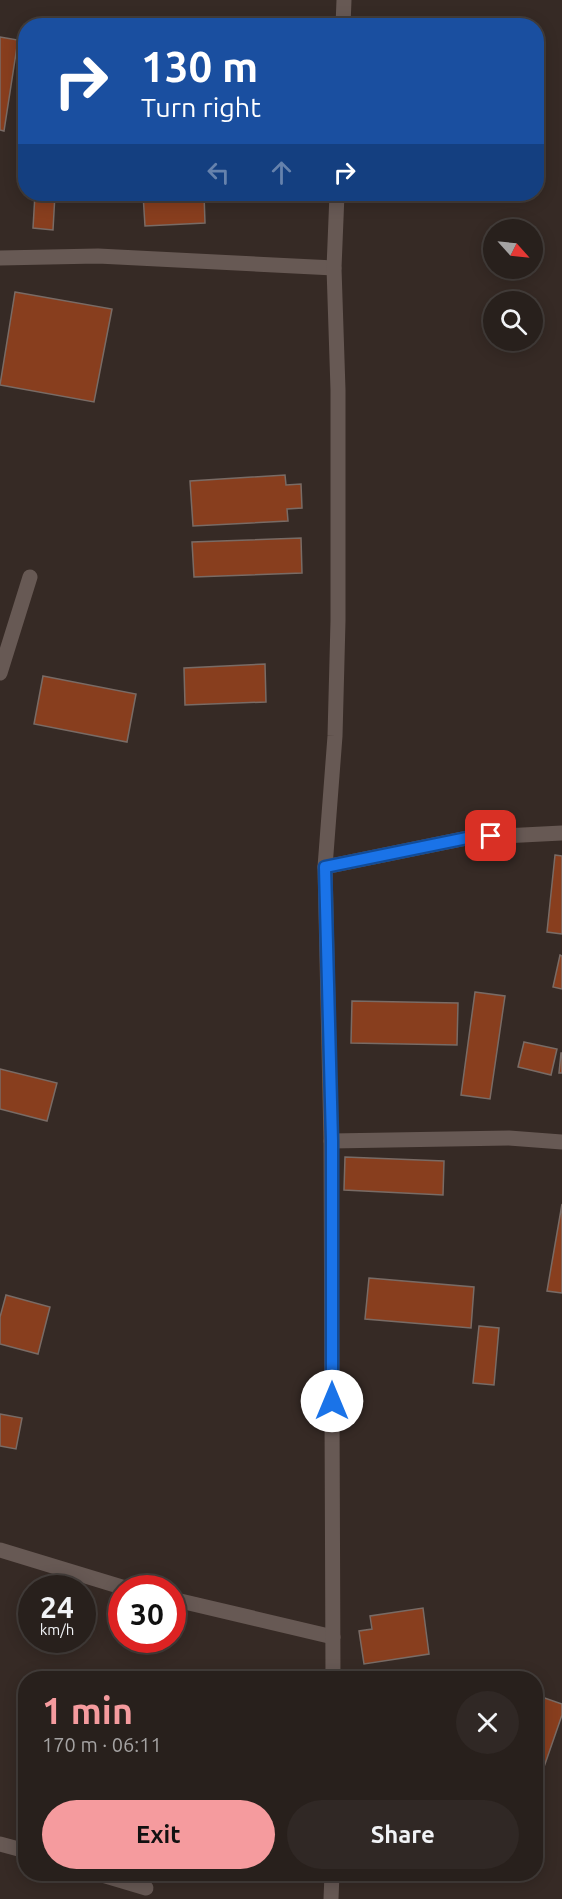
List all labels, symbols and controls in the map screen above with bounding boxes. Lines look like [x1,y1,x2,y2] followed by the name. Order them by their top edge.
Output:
[42,42,120,120] icon: right
[141,43,258,90] text: 130 m
[141,92,261,122] text: Turn right
[202,156,235,189] icon: left
[265,156,298,189] icon: ahead
[328,156,361,189] icon: right
[483,219,543,279] north arrow
[483,219,543,351] map controls
[483,291,543,351] button: search
[465,810,516,861] pin
[474,819,507,852] icon: arrive
[300,1369,364,1433] position arrow
[108,1575,186,1653] speed limit sign: 30
[40,1590,74,1624] text: 24
[40,1621,74,1638] text: km/h
[42,1690,133,1731] text: 1 min
[456,1691,519,1754] button: close
[42,1733,162,1756] text: 170 m · 06:11
[42,1800,275,1869] button: Exit
[287,1800,519,1869] button: Share

